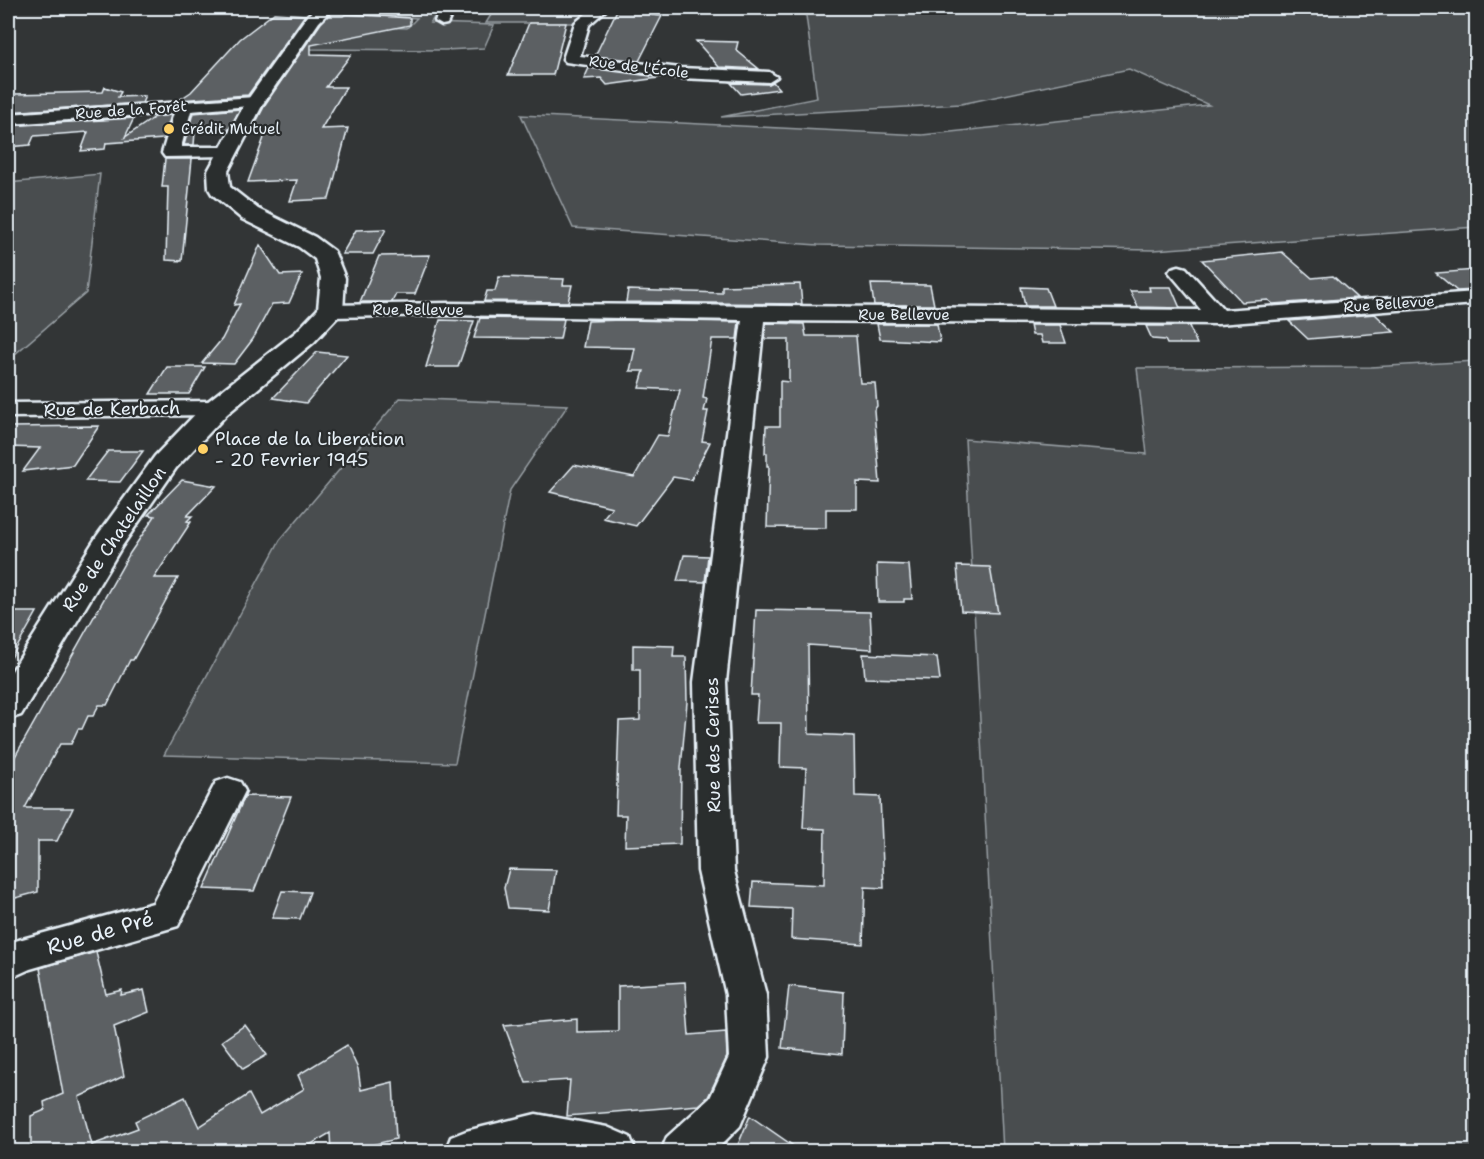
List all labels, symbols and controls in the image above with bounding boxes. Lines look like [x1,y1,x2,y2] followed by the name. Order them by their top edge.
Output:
[588,50,690,83] street label: Rue de l'École
[74,96,188,124] street label: Rue de la Forêt
[181,119,280,139] place label: Crédit Mutuel
[162,122,176,136] marker: Crédit Mutuel
[1343,291,1435,317] street label: Rue Bellevue
[372,300,464,320] street label: Rue Bellevue
[858,305,950,325] street label: Rue Bellevue
[44,396,180,422] street label: Rue de Kerbach
[215,427,404,472] place label: Place de la Liberation - 20 Fevrier 1945
[196,442,210,456] marker: Place de la Liberation - 20 Fevrier 1945
[56,462,172,616] street label: Rue de Chatelaillon
[700,677,726,813] street label: Rue des Cerises
[43,904,157,962] street label: Rue de Pré

